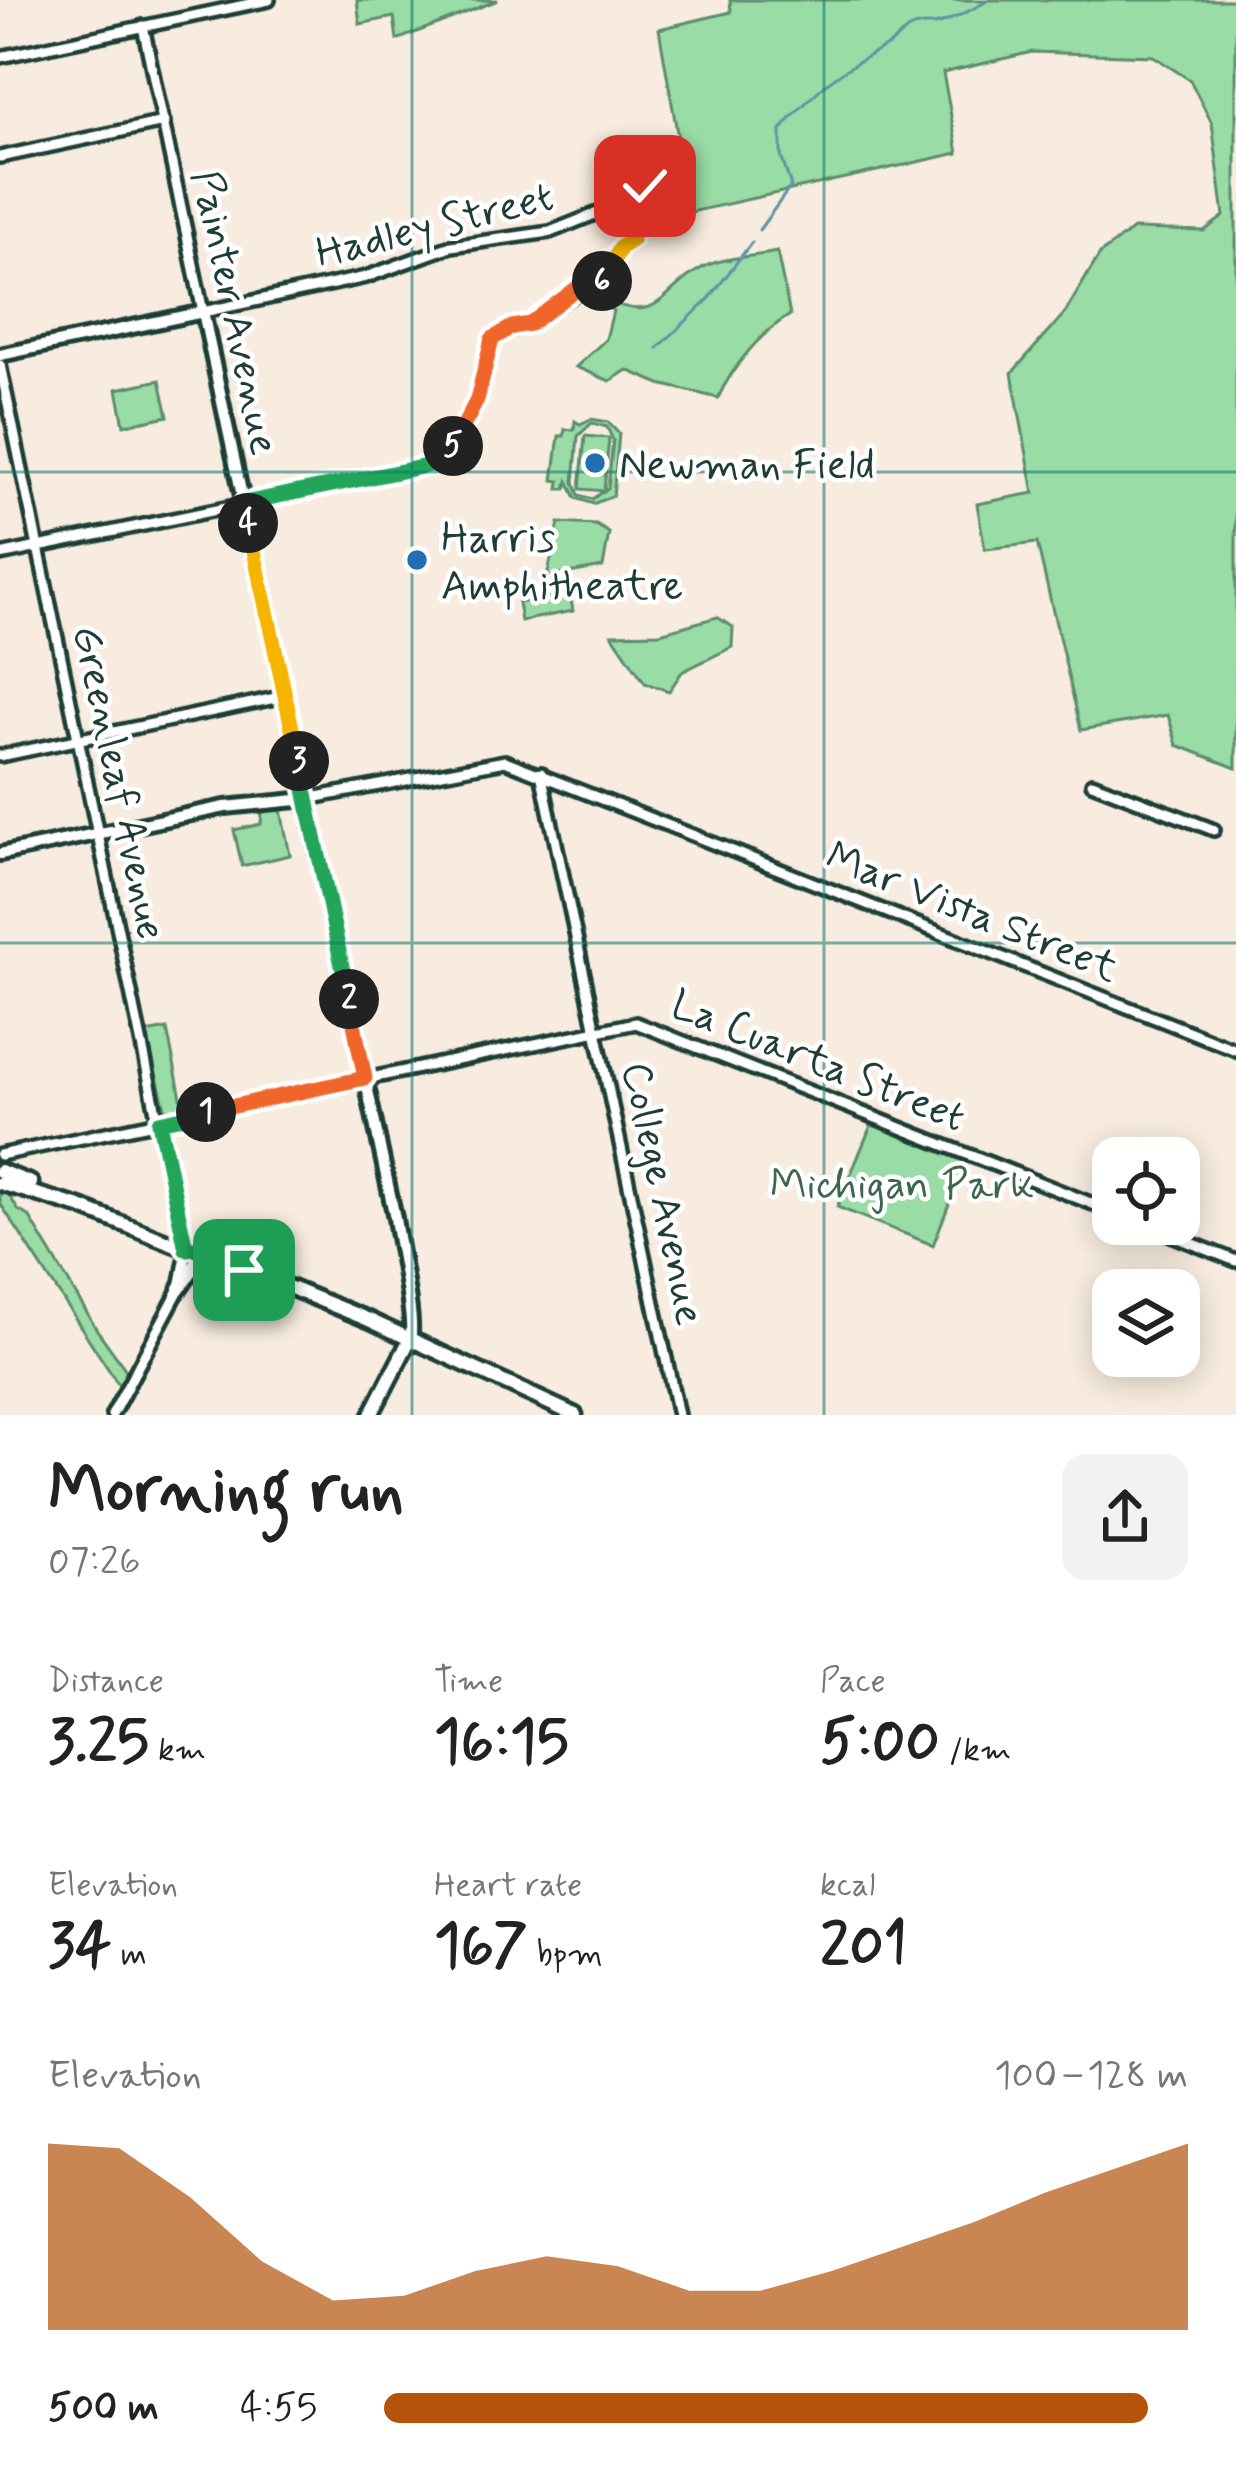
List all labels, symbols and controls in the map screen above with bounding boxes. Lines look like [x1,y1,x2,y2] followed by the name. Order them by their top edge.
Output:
[594,135,696,237] pin
[612,153,678,219] icon: check
[177,165,291,460] street label: Painter Avenue
[310,170,559,282] street label: Hadley Street
[572,251,632,311] pin: 6
[594,259,610,303] text: 6
[423,416,483,476] pin: 5
[443,424,463,468] text: 5
[619,439,875,494] place label: Newman Field
[582,450,608,476] marker: Newman Field
[218,493,278,553] pin: 4
[238,501,258,545] text: 4
[441,512,683,615] place label: Harris Amphitheatre
[404,547,430,573] marker: Harris Amphitheatre
[57,621,178,945] street label: Greenleaf Avenue
[269,731,329,791] pin: 3
[292,739,306,783] text: 3
[818,830,1126,997] street label: Mar Vista Street
[319,969,379,1029] pin: 2
[341,977,357,1021] text: 2
[662,978,973,1146] street label: La Cuarta Street
[607,1057,716,1330] street label: College Avenue
[176,1082,236,1142] pin: 1
[199,1090,213,1134] text: 1
[1092,1137,1200,1377] map controls
[1092,1137,1200,1245] button: locate
[770,1159,1034,1214] park label: Michigan Park
[193,1219,295,1321] pin
[211,1237,277,1303] icon: arrive
[1092,1269,1200,1377] button: layers
[48,1449,404,1535] text: Morning run
[1062,1454,1188,1580] button: share
[48,1537,141,1588] text: 07:26
[48,1660,164,1704] text: Distance
[434,1660,503,1704] text: Time
[820,1660,886,1704] text: Pace
[48,1704,149,1783] text: 3.25
[434,1704,569,1783] text: 16:15
[820,1704,940,1783] text: 5:00
[149,1729,206,1773] text: km
[940,1729,1011,1773] text: /km
[48,1864,178,1908] text: Elevation
[434,1864,582,1908] text: Heart rate
[820,1864,875,1908] text: kcal
[48,1908,112,1987] text: 34
[434,1908,527,1987] text: 167
[820,1908,907,1987] text: 201
[112,1933,147,1977] text: m
[527,1933,603,1977] text: bpm
[48,2051,202,2102] text: Elevation
[994,2051,1188,2102] text: 100–128 m
[48,2383,159,2434] text: 500 m
[240,2383,317,2434] text: 4:55

